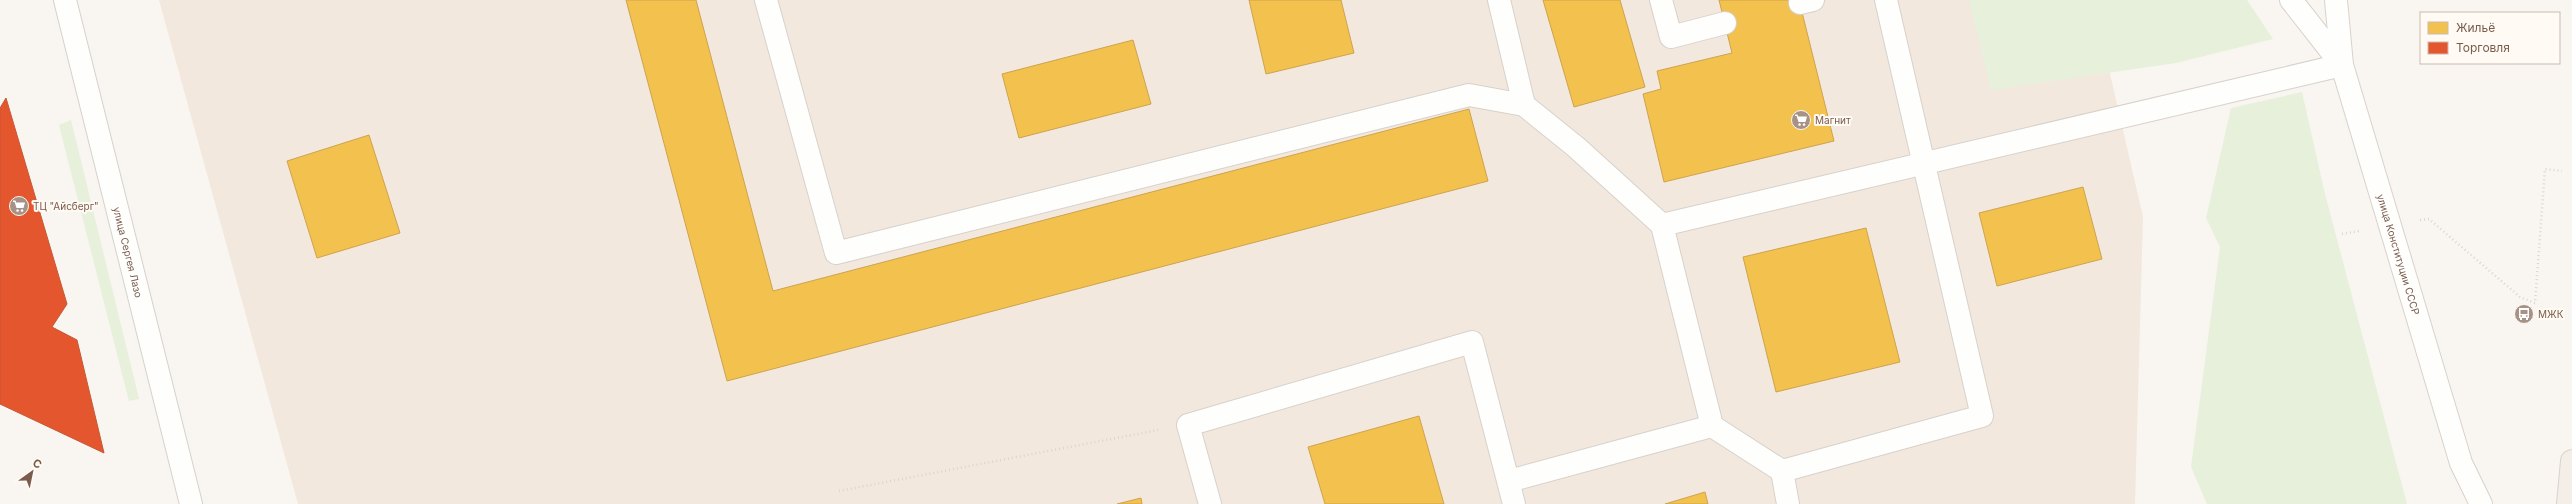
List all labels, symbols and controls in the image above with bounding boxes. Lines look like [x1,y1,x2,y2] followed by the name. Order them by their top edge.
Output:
[2420,12,2560,64] legend
[2456,20,2495,35] text: Жильё
[2456,40,2510,55] text: Торговля
[1790,109,1812,131] supermarket icon: Магнит
[1815,114,1851,126] place label: Магнит
[2375,193,2422,316] street label: улица Конституции СССР
[8,195,30,217] supermarket icon: ТЦ "Айсберг"
[33,200,99,212] place label: ТЦ "Айсберг"
[111,206,145,299] street label: улица Сергея Лазо
[2513,303,2535,325] bus stop icon: МЖК
[2538,308,2564,320] place label: МЖК
[12,452,52,492] north arrow
[30,456,45,472] text: С

